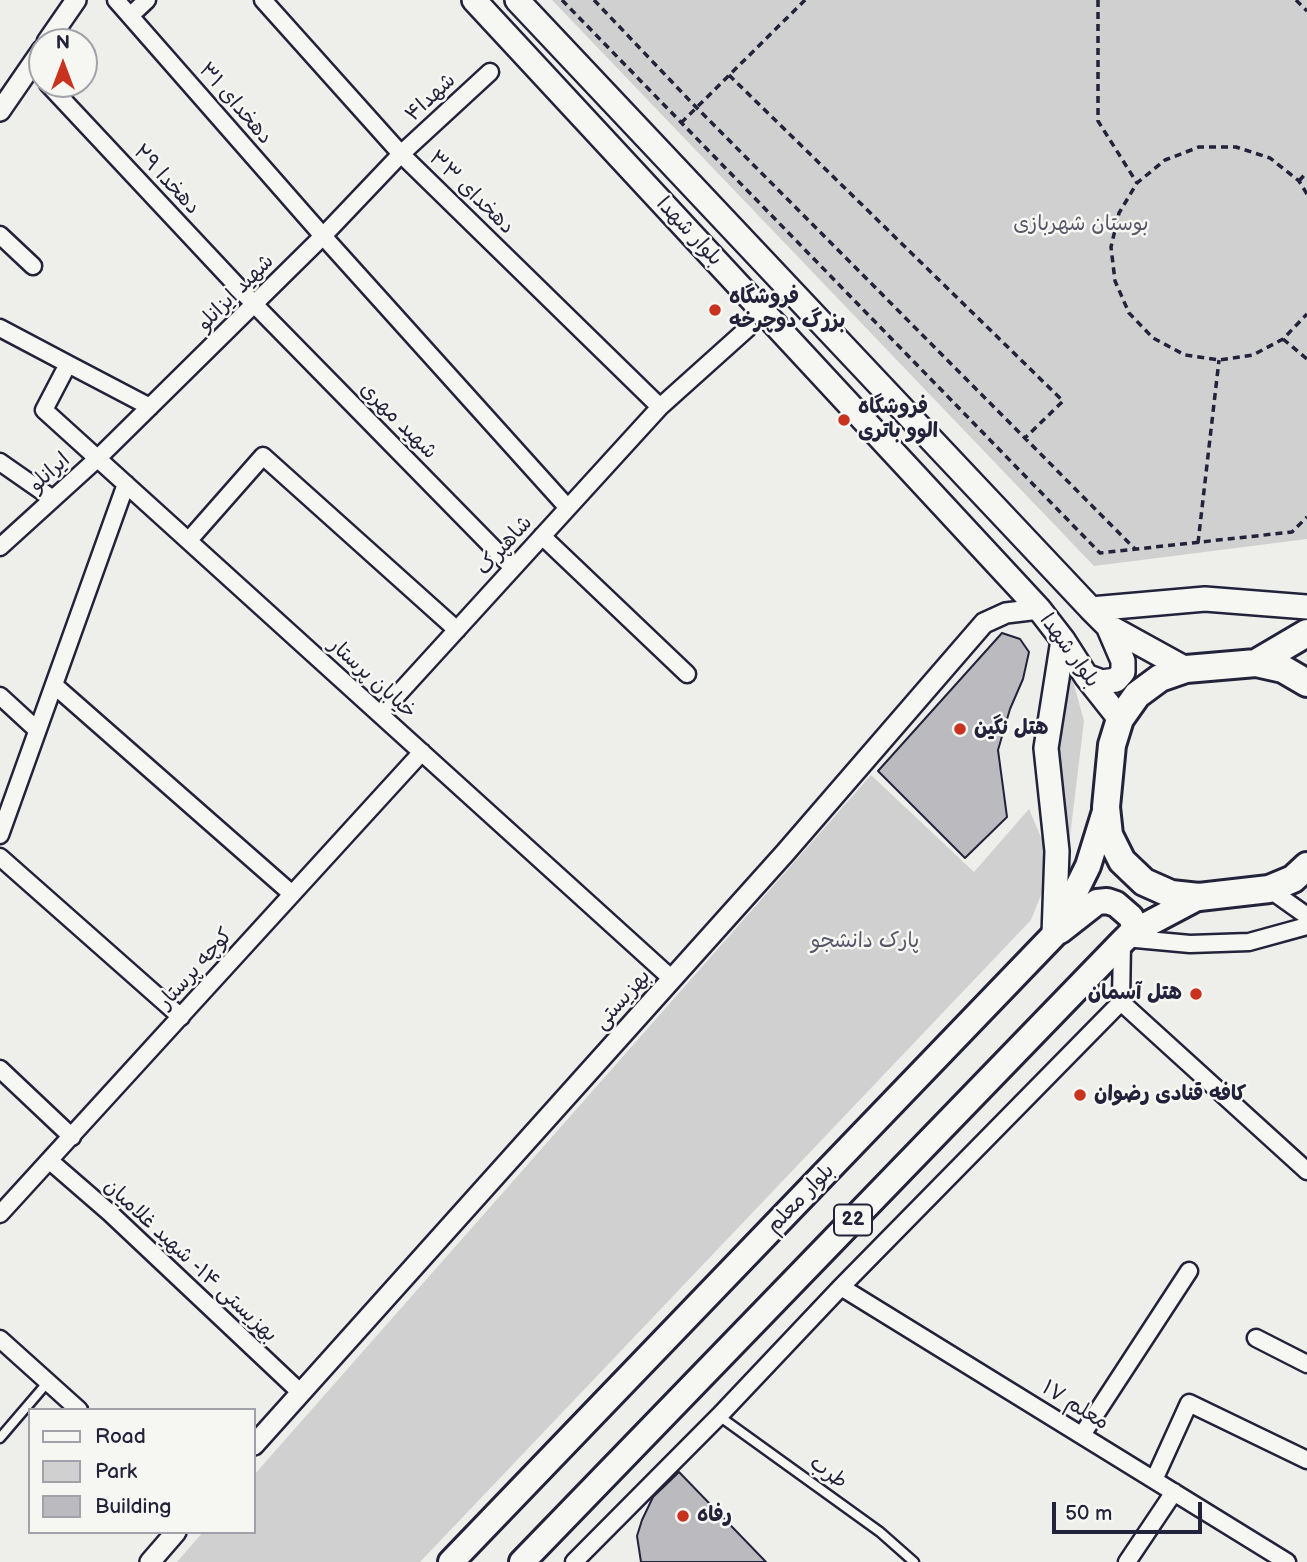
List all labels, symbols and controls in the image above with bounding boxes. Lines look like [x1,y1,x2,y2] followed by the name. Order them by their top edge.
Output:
[28,28,98,98] north arrow
[56,32,70,55] text: N
[193,58,277,150] street label: دهخدای ۳۱
[400,68,462,128] street label: شهدا۴
[127,140,205,220] street label: دهخدا ۲۹
[423,146,519,240] street label: دهخدای ۳۳
[651,192,727,272] street label: بلوار شهدا
[1013,212,1149,238] park label: بوستان شهربازی
[192,249,280,337] street label: شهید ایزانلو
[729,285,845,335] place label: فروشگاه بزرگ دوچرخه
[707,302,723,318] marker: فروشگاه بزرگ دوچرخه
[354,377,442,465] street label: شهید مهری
[858,395,938,445] place label: فروشگاه الوو باتری
[836,412,852,428] marker: فروشگاه الوو باتری
[24,448,76,498] street label: ایرانلو
[472,511,538,581] street label: شاهپرک
[1034,609,1104,693] street label: بلوار شهدا
[323,633,421,725] street label: خیابان پرستار
[974,716,1049,742] place label: هتل نگین
[952,721,968,737] marker: هتل نگین
[153,924,239,1014] street label: کوچه پرستار
[811,929,919,955] park label: پارک دانشجو
[589,965,657,1035] street label: بهزیستی
[1088,981,1182,1007] place label: هتل آسمان
[1188,986,1204,1002] marker: هتل آسمان
[1094,1082,1246,1108] place label: کافه قنادی رضوان
[1072,1087,1088,1103] marker: کافه قنادی رضوان
[762,1159,840,1239] street label: بلوار معلم
[98,1174,282,1348] street label: بهزیستی ۱۴- شهید غلامیان
[834,1204,872,1236] road number: 22
[1037,1376,1113,1436] street label: معلم ۱۷
[28,1408,256,1534] legend
[95,1424,146,1449] text: Road
[804,1451,852,1495] street label: طرب
[95,1459,137,1484] text: Park
[1055,1488,1206,1532] scale bar
[95,1494,171,1519] text: Building
[1065,1501,1112,1526] text: 50 m
[697,1503,732,1529] place label: رفاه
[675,1508,691,1524] marker: رفاه

